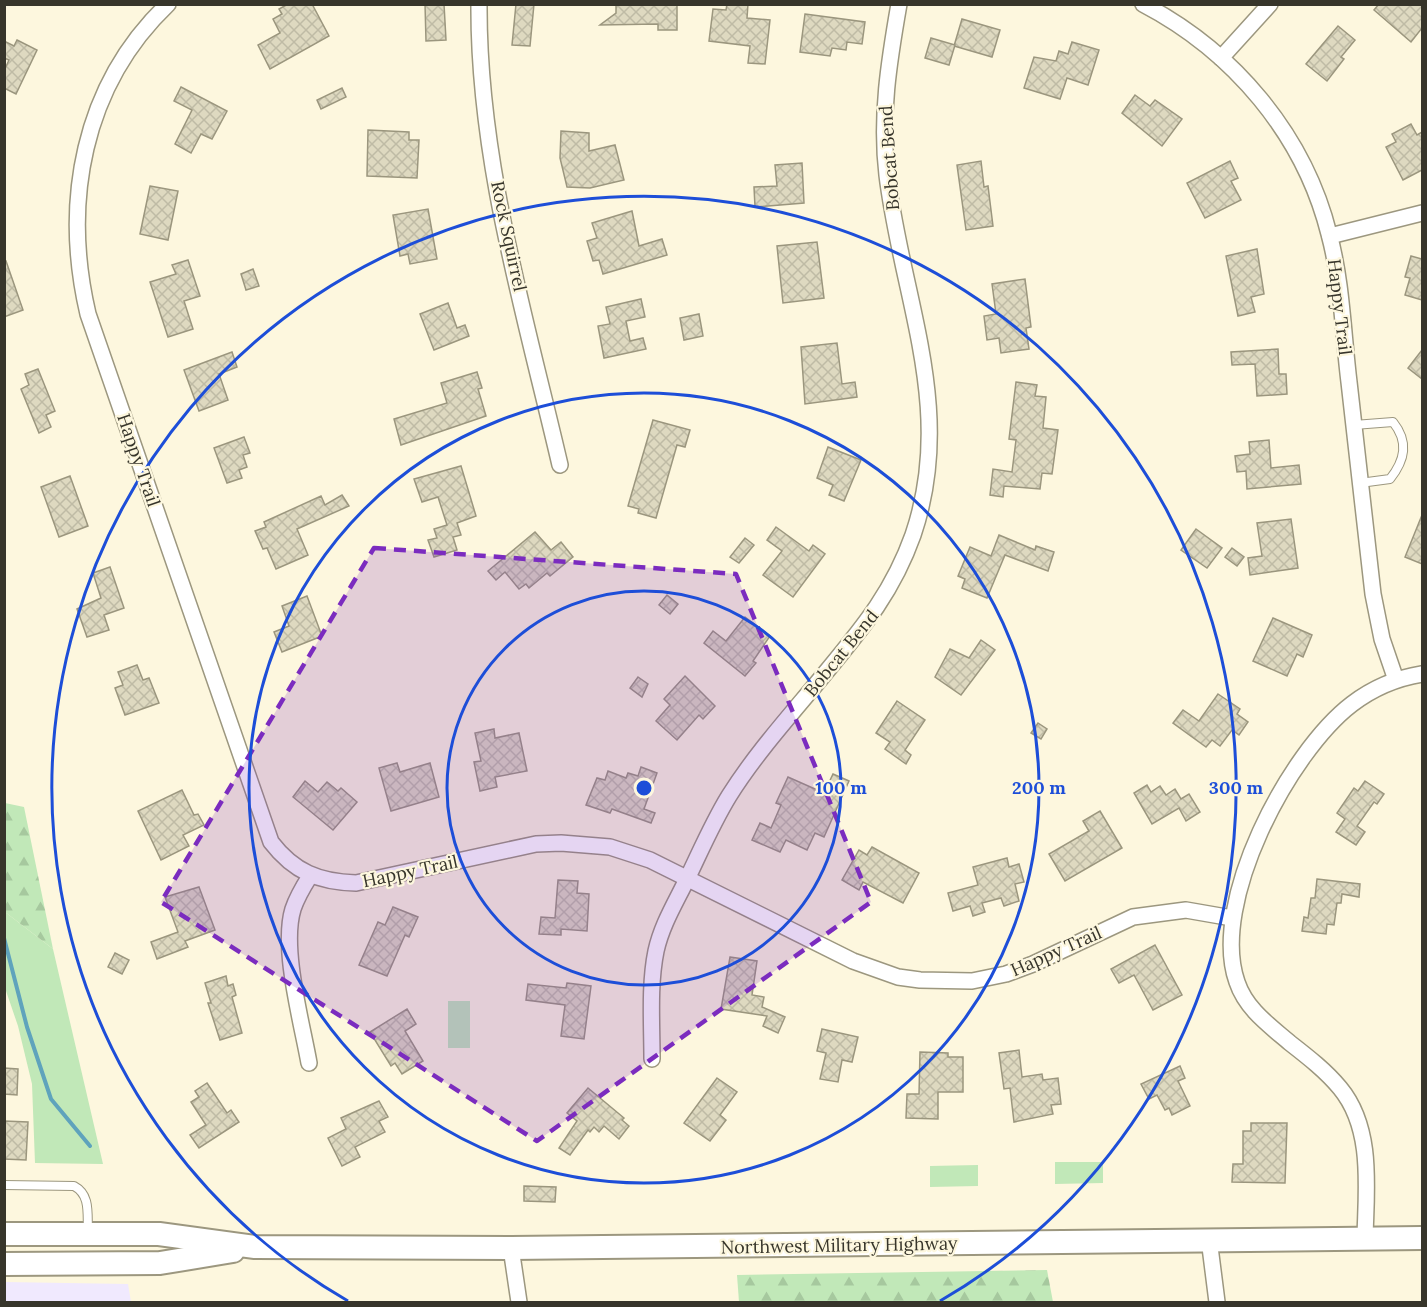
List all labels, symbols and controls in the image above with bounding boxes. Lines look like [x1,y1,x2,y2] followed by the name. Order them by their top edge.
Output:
[874,104,904,211] street label: Bobcat Bend
[486,179,532,293] street label: Rock Squirrel
[1323,257,1357,357] street label: Happy Trail
[112,410,166,510] street label: Happy Trail
[799,605,883,701] street label: Bobcat Bend
[815,776,867,799] text: 100 m
[1012,776,1066,799] text: 200 m
[1209,776,1264,799] text: 300 m
[634,778,654,798] centre of rings
[360,850,460,892] street label: Happy Trail
[1007,921,1105,981] street label: Happy Trail
[720,1231,958,1259] street label: Northwest Military Highway

